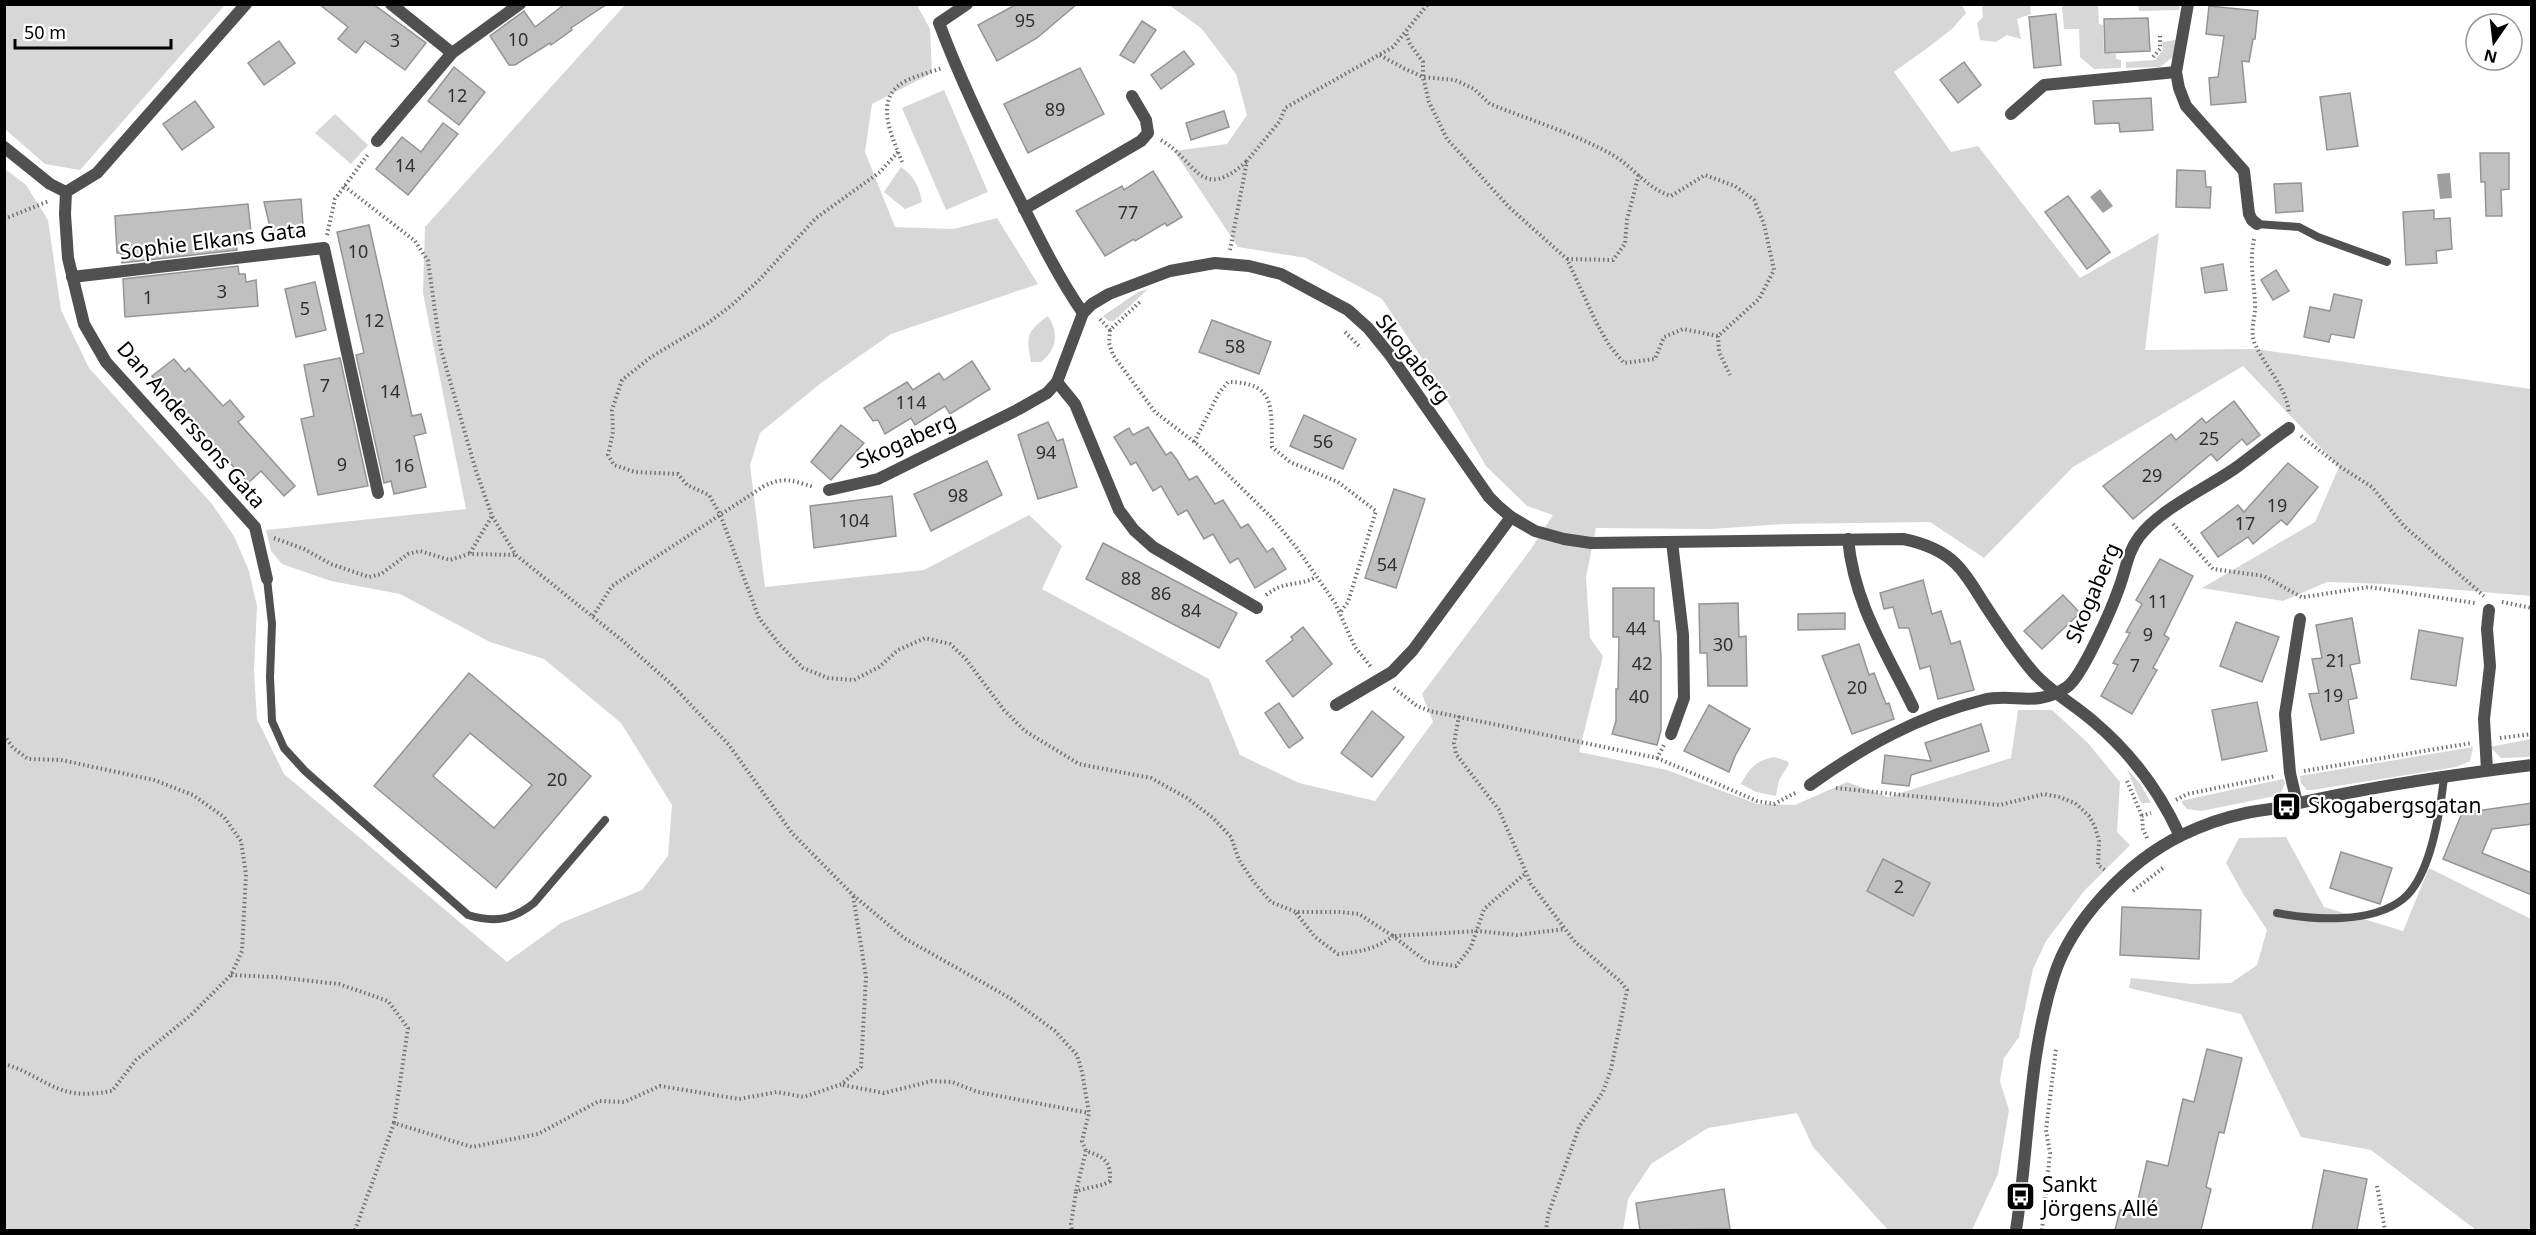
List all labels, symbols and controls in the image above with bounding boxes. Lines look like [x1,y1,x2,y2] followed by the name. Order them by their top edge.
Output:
[1015,8,1035,32] house number: 95
[15,12,171,50] scale bar
[2464,12,2524,72] north arrow
[24,20,66,44] text: 50 m
[508,27,528,51] house number: 10
[390,28,400,52] house number: 3
[2481,44,2499,69] text: N
[447,83,467,107] house number: 12
[1045,97,1065,121] house number: 89
[395,153,415,177] house number: 14
[1118,200,1138,224] house number: 77
[118,215,308,265] street label: Sophie Elkans Gata
[348,239,368,263] house number: 10
[217,279,227,303] house number: 3
[143,285,153,309] house number: 1
[300,296,310,320] house number: 5
[364,308,384,332] house number: 12
[1370,308,1458,409] street label: Skogaberg
[1225,334,1245,358] house number: 58
[111,335,272,514] street label: Dan Anderssons Gata
[320,373,330,397] house number: 7
[380,379,400,403] house number: 14
[896,390,926,414] house number: 114
[851,406,960,474] street label: Skogaberg
[2199,426,2219,450] house number: 25
[1313,429,1333,453] house number: 56
[1036,440,1056,464] house number: 94
[337,452,347,476] house number: 9
[394,453,414,477] house number: 16
[2142,463,2162,487] house number: 29
[948,483,968,507] house number: 98
[2267,493,2287,517] house number: 19
[839,508,869,532] house number: 104
[2235,511,2255,535] house number: 17
[2058,538,2126,647] street label: Skogaberg
[1377,552,1397,576] house number: 54
[1121,566,1141,590] house number: 88
[1151,581,1171,605] house number: 86
[2148,589,2168,613] house number: 11
[1181,598,1201,622] house number: 84
[1626,616,1646,640] house number: 44
[2143,622,2153,646] house number: 9
[1713,632,1733,656] house number: 30
[2326,648,2346,672] house number: 21
[1632,651,1652,675] house number: 42
[2130,653,2140,677] house number: 7
[1847,675,1867,699] house number: 20
[2323,683,2343,707] house number: 19
[1629,684,1649,708] house number: 40
[547,767,567,791] house number: 20
[2271,790,2303,822] bus stop icon: Skogabergsgatan
[2308,791,2481,819] place label: Skogabergsgatan
[1894,874,1904,898] house number: 2
[2040,1170,2158,1222] place label: Sankt Jörgens Allé
[2005,1181,2037,1213] bus stop icon: Sankt Jörgens Allé

